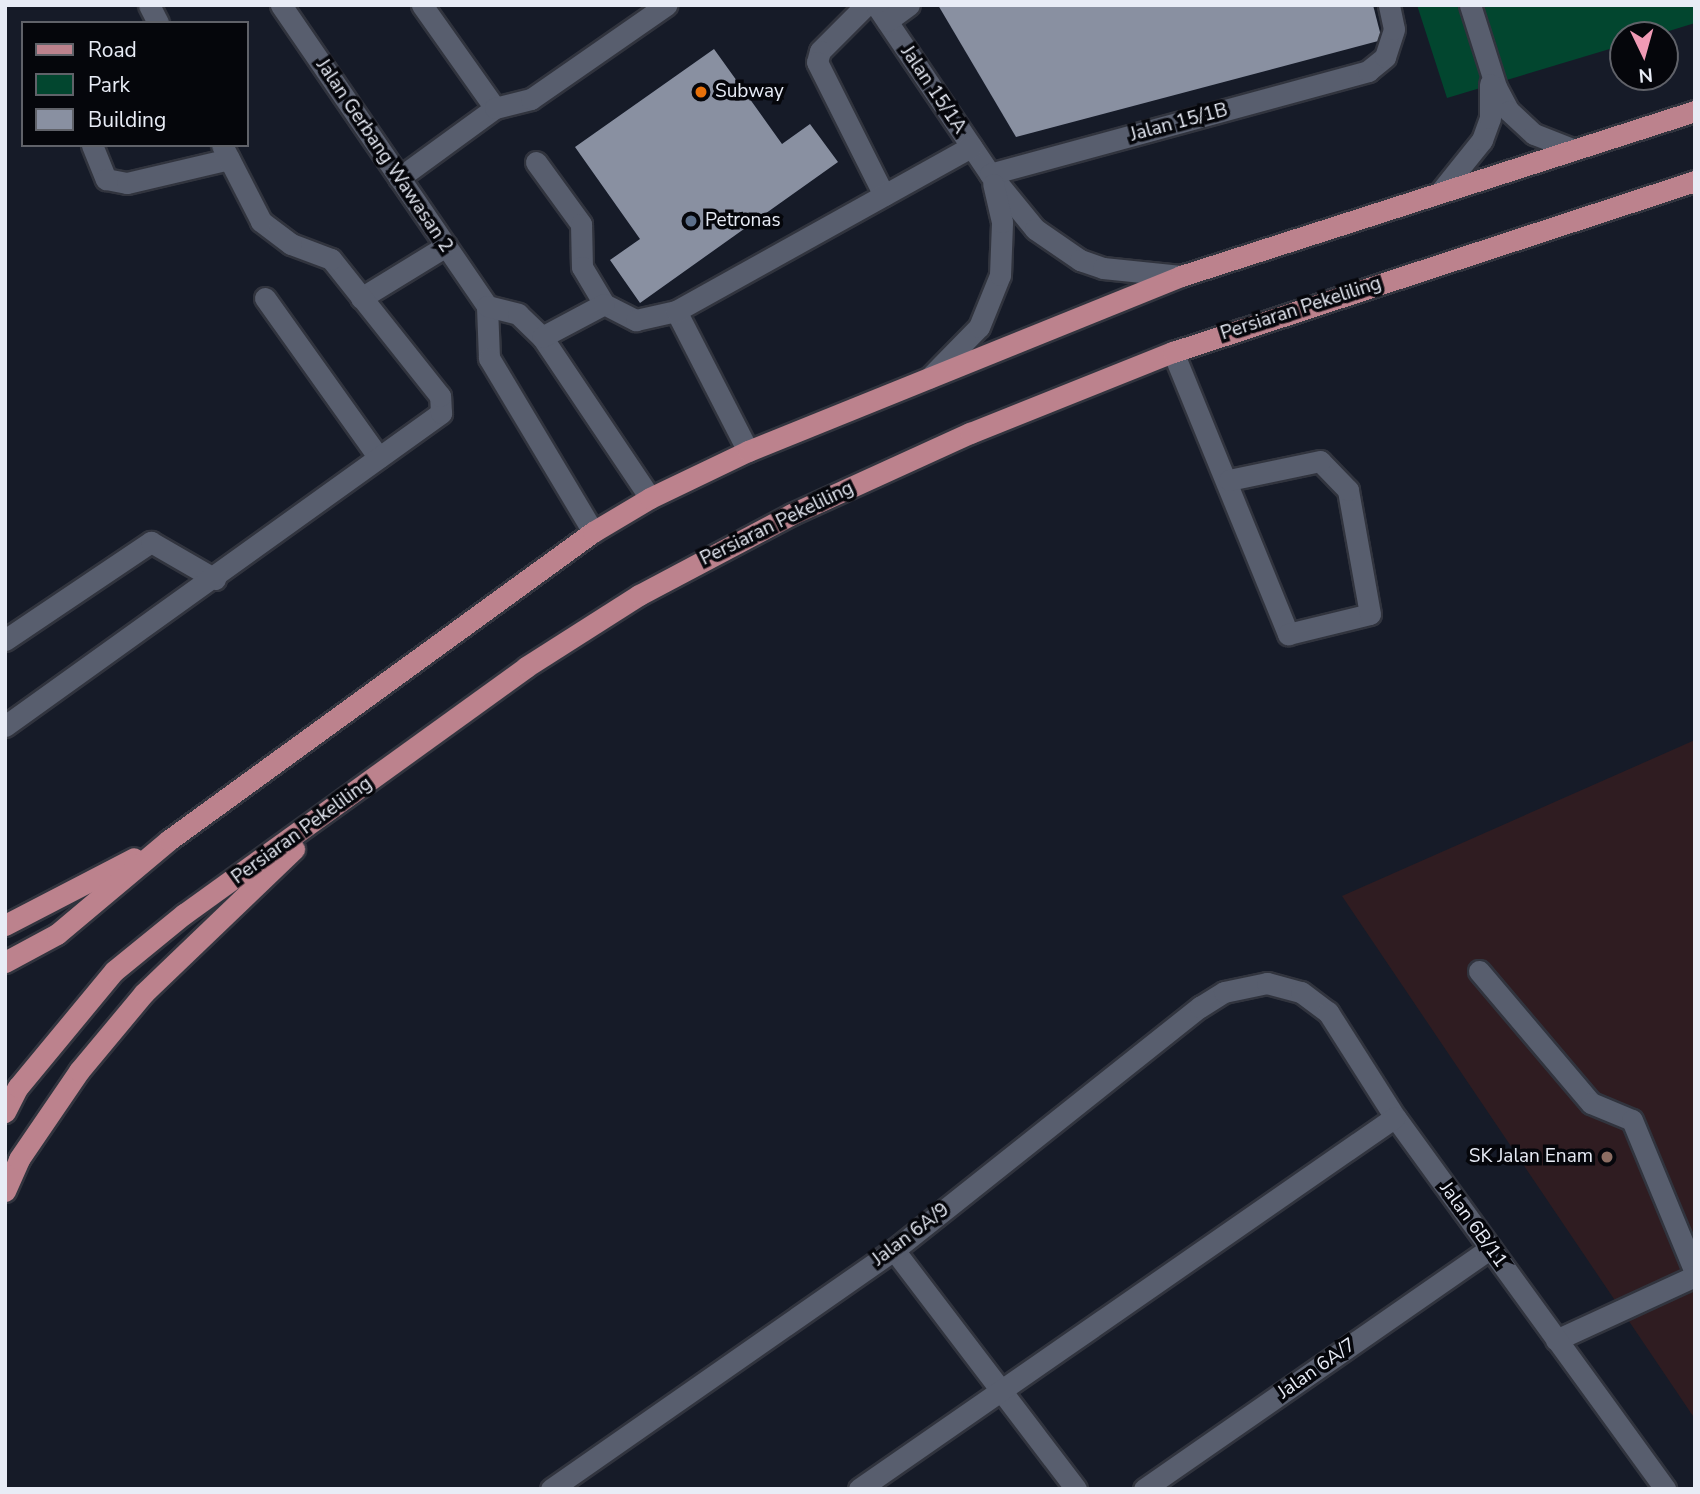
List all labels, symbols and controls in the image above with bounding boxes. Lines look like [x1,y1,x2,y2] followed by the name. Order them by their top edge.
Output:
[21,21,248,147] legend
[1609,21,1679,91] north arrow
[88,36,137,64] text: Road
[895,42,971,138] street label: Jalan 15/1A
[311,55,457,257] street label: Jalan Gerbang Wawasan 2
[1637,61,1654,88] text: N
[88,71,130,99] text: Park
[715,81,784,103] place label: Subway
[693,84,709,100] marker: Subway
[1128,99,1230,147] street label: Jalan 15/1B
[88,106,166,134] text: Building
[705,210,781,232] place label: Petronas
[683,213,699,229] marker: Petronas
[1218,272,1384,346] street label: Persiaran Pekeliling
[697,477,857,571] street label: Persiaran Pekeliling
[228,773,376,889] street label: Persiaran Pekeliling
[1469,1146,1593,1168] place label: SK Jalan Enam
[1599,1149,1615,1165] marker: SK Jalan Enam
[1434,1178,1512,1272] street label: Jalan 6B/11
[868,1199,954,1271] street label: Jalan 6A/9
[1274,1334,1360,1404] street label: Jalan 6A/7

